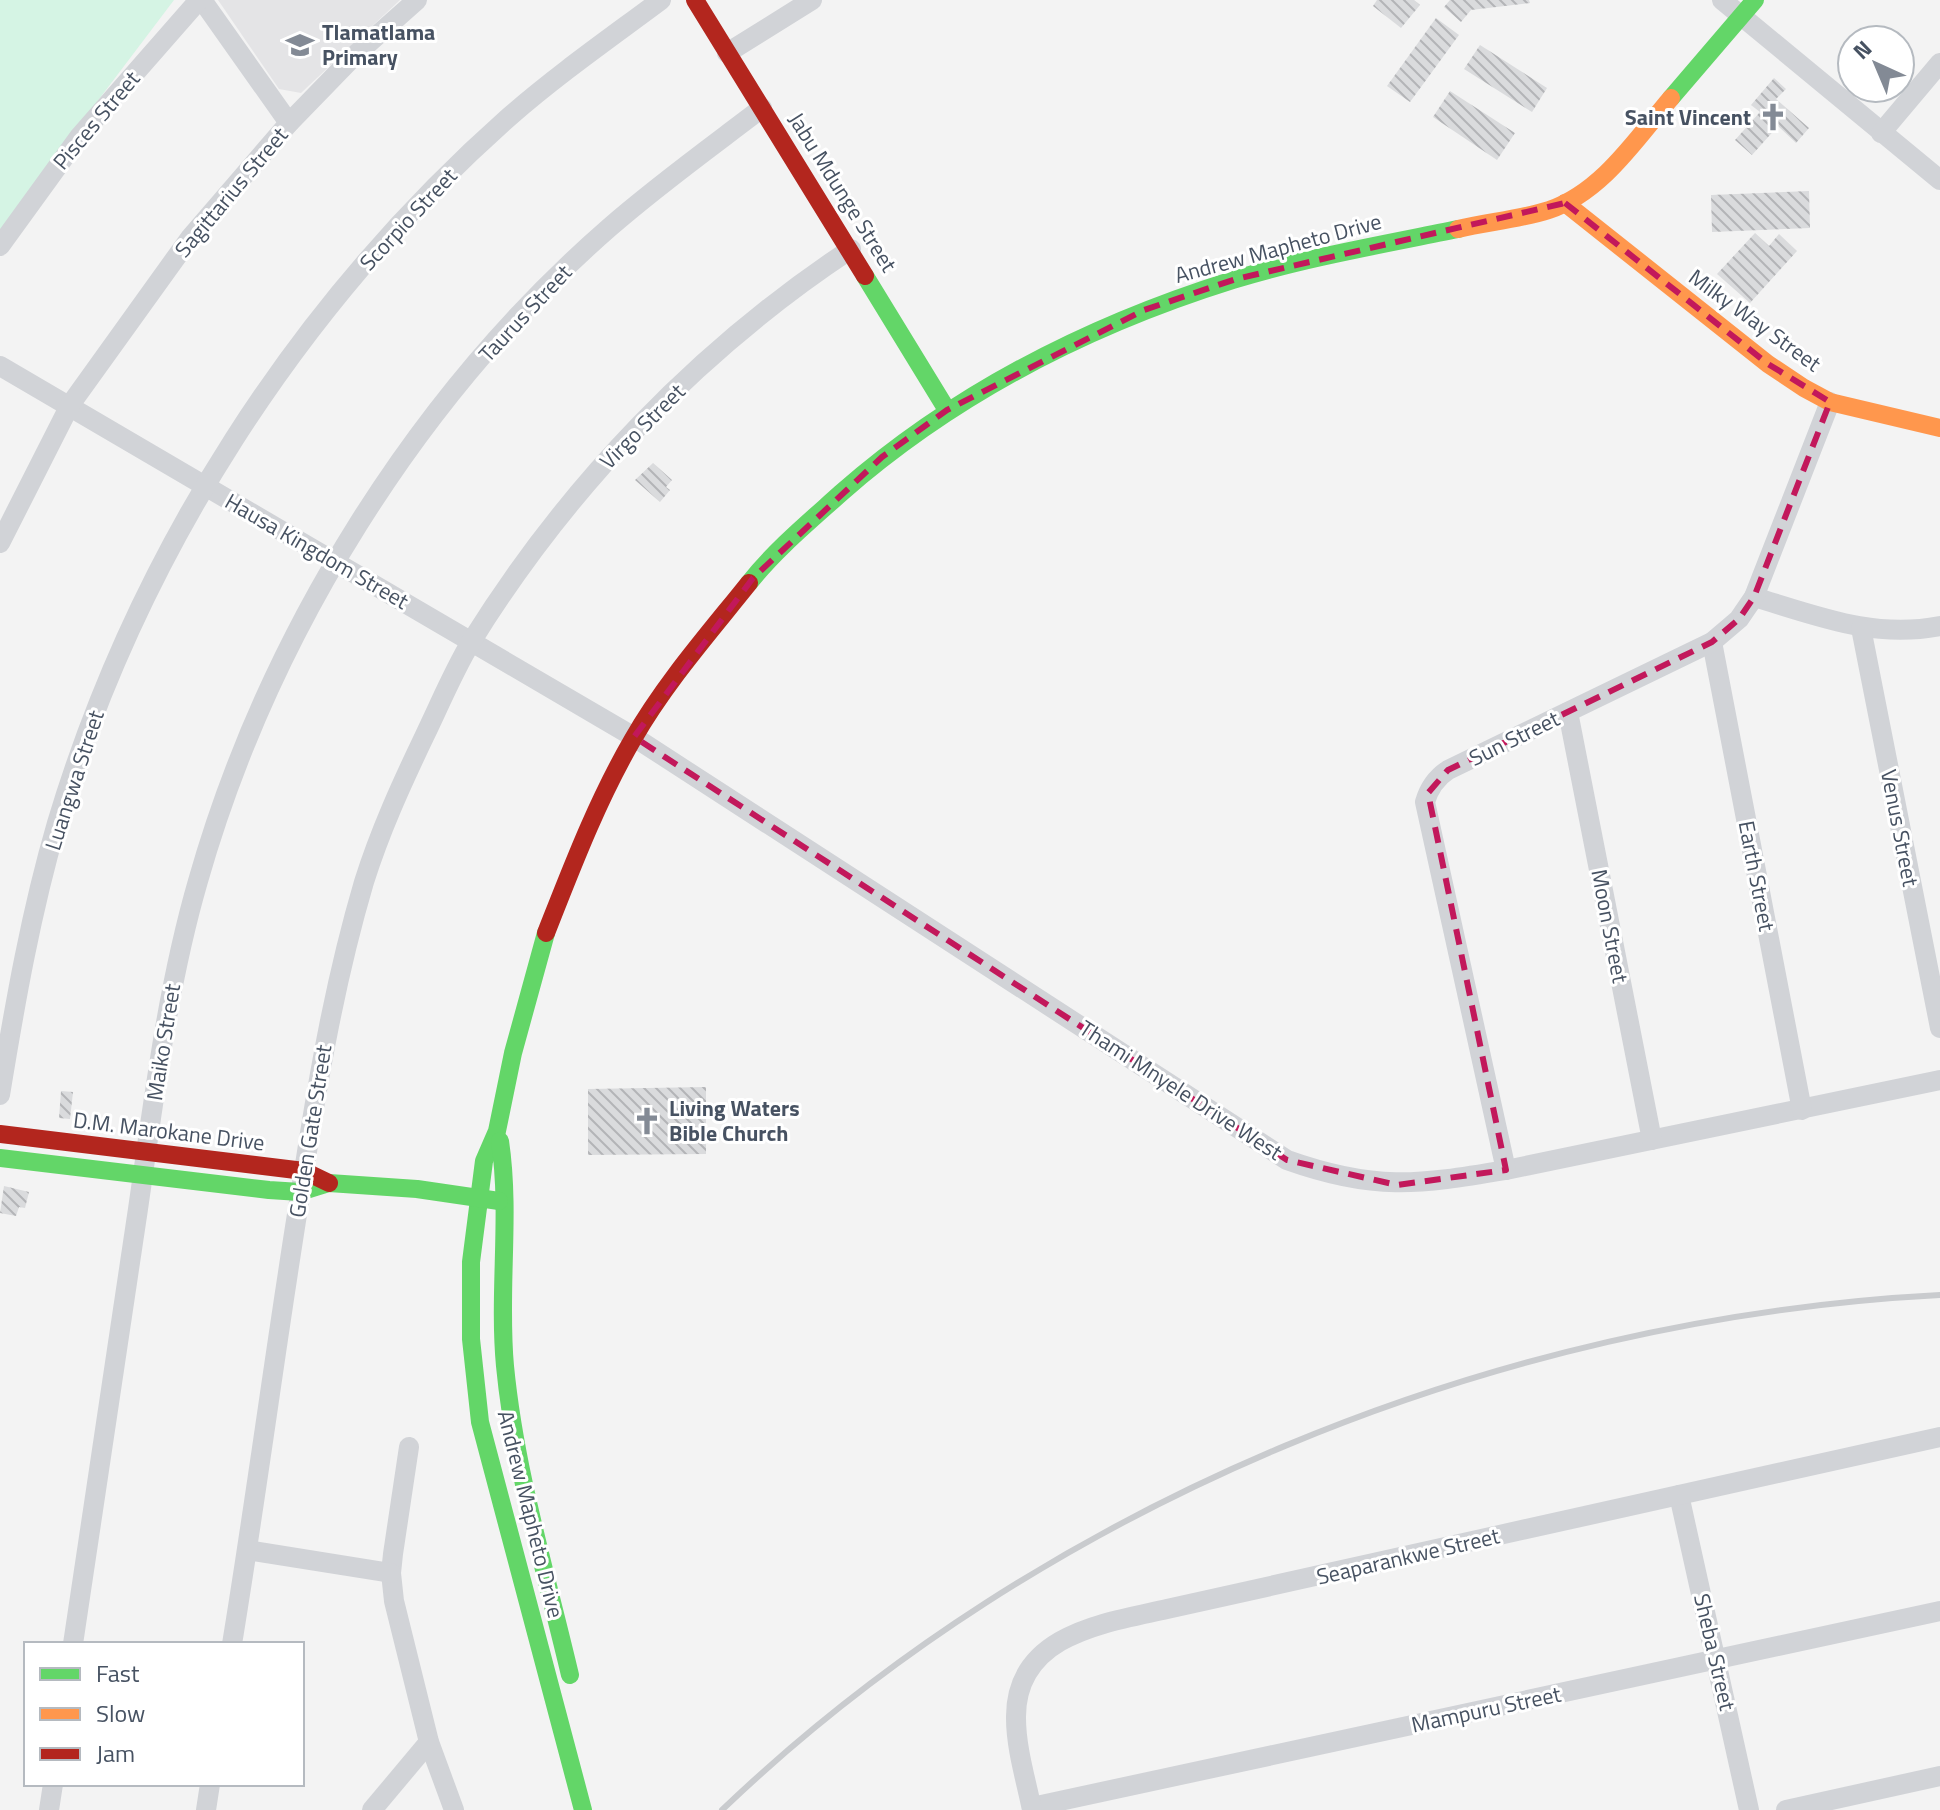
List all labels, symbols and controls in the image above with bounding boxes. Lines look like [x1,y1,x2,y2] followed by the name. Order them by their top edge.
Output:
[322,15,435,74] place label: Tlamatlama Primary
[1836,24,1916,104] north arrow
[285,30,315,60] school or university icon: Tlamatlama Primary
[1845,32,1879,67] text: N
[44,63,148,177] street label: Pisces Street
[1625,100,1751,134] place label: Saint Vincent
[1758,102,1788,132] church icon: Saint Vincent
[780,105,906,279] street label: Jabu Mdunge Street
[166,119,296,265] street label: Sagittarius Street
[351,160,465,278] street label: Scorpio Street
[1171,204,1385,292] street label: Andrew Mapheto Drive
[470,256,580,370] street label: Taurus Street
[1682,260,1829,380] street label: Milky Way Street
[591,375,693,477] street label: Virgo Street
[219,484,416,618] street label: Hausa Kingdom Street
[1463,701,1565,775] street label: Sun Street
[35,705,113,854] street label: Luangwa Street
[1872,767,1928,890] street label: Venus Street
[1730,818,1784,934] street label: Earth Street
[1582,866,1638,986] street label: Moon Street
[137,981,189,1103] street label: Maiko Street
[1073,1011,1290,1169] street label: Thami Mnyele Drive West
[280,1042,340,1220] street label: Golden Gate Street
[669,1091,800,1150] place label: Living Waters Bible Church
[71,1102,267,1160] street label: D.M. Marokane Drive
[632,1106,662,1136] church icon: Living Waters Bible Church
[489,1407,573,1621] street label: Andrew Mapheto Drive
[1313,1518,1503,1594] street label: Seaparankwe Street
[1685,1590,1745,1714] street label: Sheba Street
[24,1642,304,1786] legend
[96,1655,140,1691] text: Fast
[1408,1677,1564,1741] street label: Mampuru Street
[96,1695,145,1731] text: Slow
[96,1735,135,1771] text: Jam

